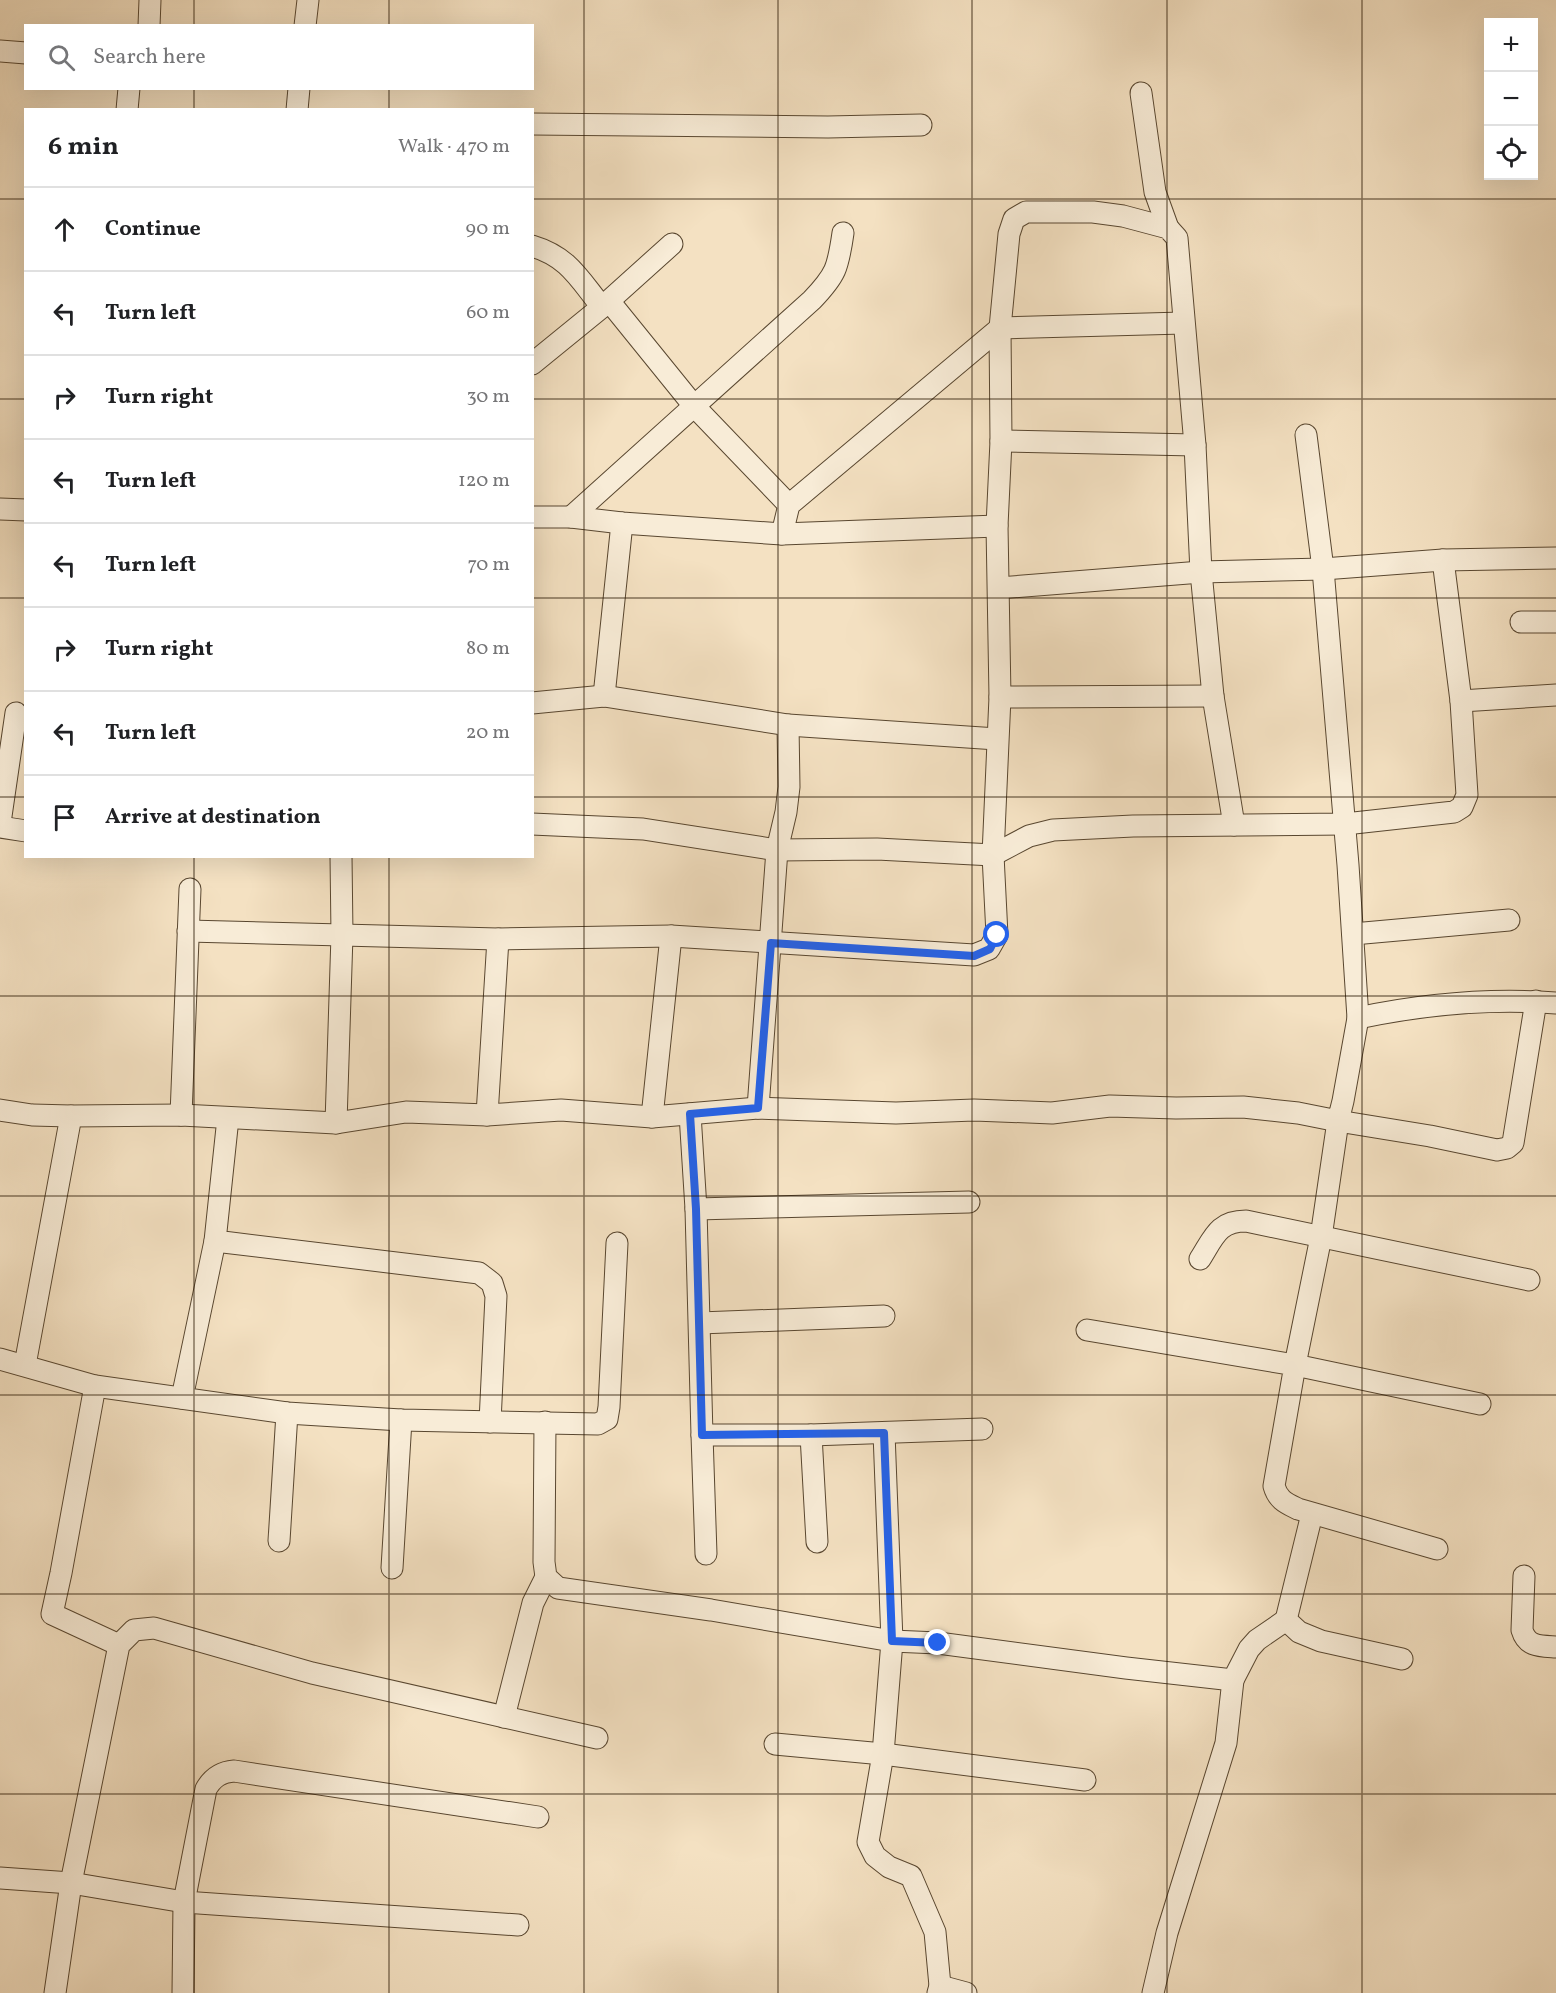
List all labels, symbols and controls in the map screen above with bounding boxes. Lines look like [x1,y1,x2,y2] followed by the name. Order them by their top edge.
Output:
[1484,18,1538,180] map controls
[1484,18,1538,72] button: +
[24,24,534,90] search box
[45,41,78,74] icon: search
[93,42,206,73] text: Search here
[1484,72,1538,126] button: −
[1484,126,1538,180] button: locate
[48,129,119,165] text: 6 min
[398,133,510,161] text: Walk · 470 m
[48,213,81,246] icon: ahead
[105,214,201,245] text: Continue
[466,215,510,243] text: 90 m
[48,297,81,330] icon: left
[105,298,196,329] text: Turn left
[466,299,510,327] text: 60 m
[48,381,81,414] icon: right
[105,382,213,413] text: Turn right
[466,383,510,411] text: 30 m
[48,465,81,498] icon: left
[105,466,196,497] text: Turn left
[458,467,510,495] text: 120 m
[48,549,81,582] icon: left
[105,550,196,581] text: Turn left
[467,551,510,579] text: 70 m
[48,633,81,666] icon: right
[105,634,213,665] text: Turn right
[466,635,510,663] text: 80 m
[48,717,81,750] icon: left
[105,718,196,749] text: Turn left
[466,719,510,747] text: 20 m
[48,801,81,834] icon: arrive
[105,802,321,833] text: Arrive at destination
[983,921,1009,947] route start
[924,1629,950,1655] route end

